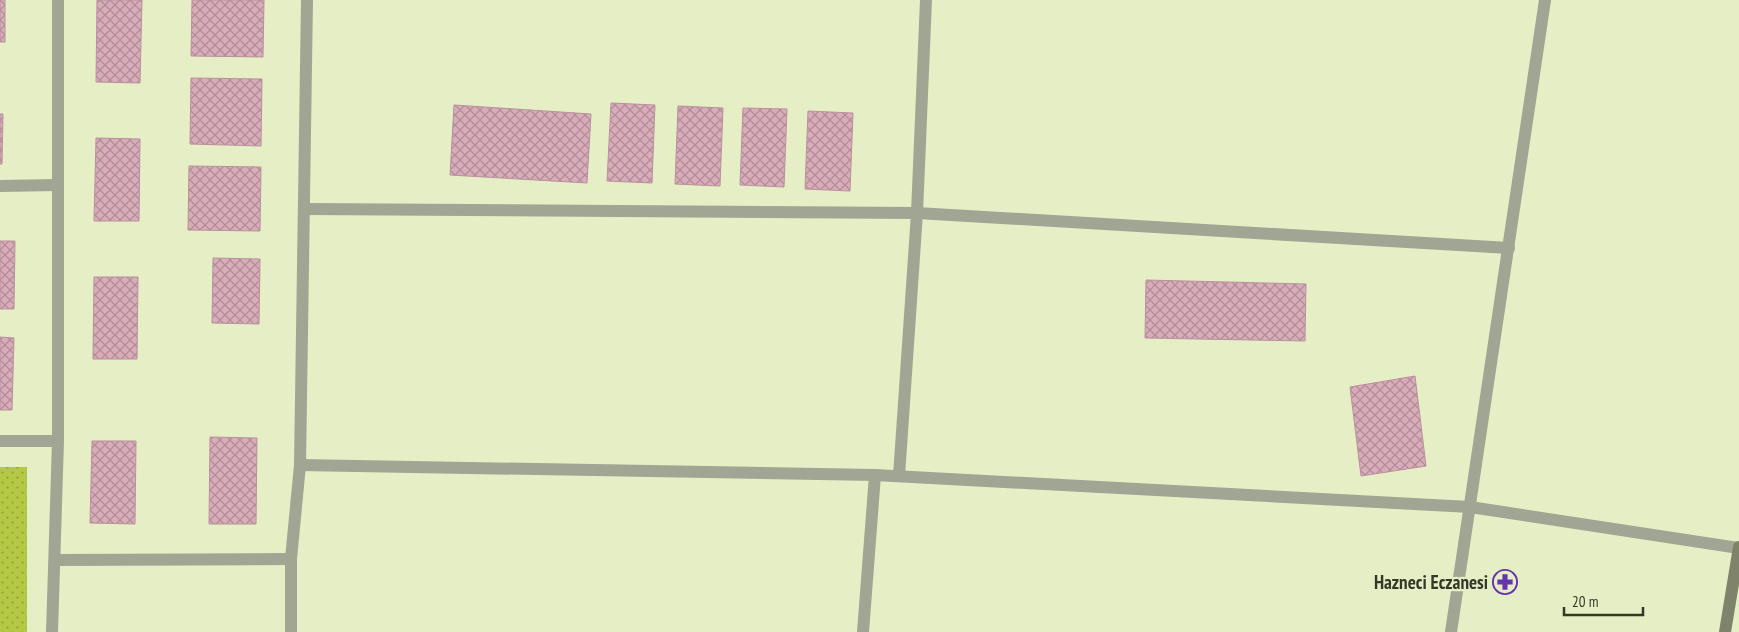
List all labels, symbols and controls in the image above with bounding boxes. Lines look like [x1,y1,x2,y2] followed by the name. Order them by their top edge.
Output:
[1492,569,1518,595] pharmacy icon: Hazneci Eczanesi
[1374,570,1488,594] place label: Hazneci Eczanesi
[1564,584,1643,616] scale bar
[1572,592,1598,611] text: 20 m

